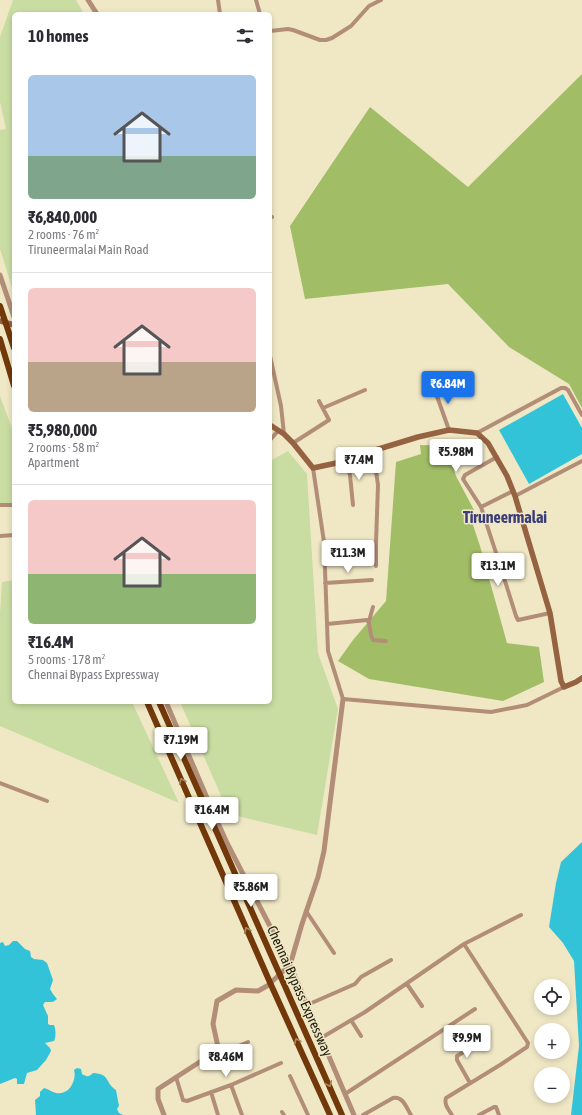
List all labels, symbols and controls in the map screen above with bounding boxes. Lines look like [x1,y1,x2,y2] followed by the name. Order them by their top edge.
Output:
[234,25,256,47] icon: filters
[28,26,89,46] text: 10 homes
[106,101,178,173] icon: home
[28,207,97,227] text: ₹6,840,000
[28,227,99,242] text: 2 rooms · 76 m²
[28,242,149,257] text: Tiruneermalai Main Road
[106,314,178,386] icon: home
[415,371,481,405] pin: ₹6.84M
[431,376,465,391] text: ₹6.84M
[28,420,97,440] text: ₹5,980,000
[423,439,489,473] pin: ₹5.98M
[28,440,99,455] text: 2 rooms · 58 m²
[439,444,473,459] text: ₹5.98M
[331,447,387,481] pin: ₹7.4M
[345,452,373,467] text: ₹7.4M
[28,455,79,470] text: Apartment
[463,508,547,526] district label: Tiruneermalai
[106,526,178,598] icon: home
[315,540,381,574] pin: ₹11.3M
[331,545,365,560] text: ₹11.3M
[465,553,531,587] pin: ₹13.1M
[481,558,515,573] text: ₹13.1M
[28,632,74,652] text: ₹16.4M
[28,652,105,667] text: 5 rooms · 178 m²
[28,667,159,682] text: Chennai Bypass Expressway
[148,727,214,761] pin: ₹7.19M
[164,732,198,747] text: ₹7.19M
[179,777,187,785] one-way arrow
[179,797,245,831] pin: ₹16.4M
[195,802,229,817] text: ₹16.4M
[218,874,284,908] pin: ₹5.86M
[234,879,268,894] text: ₹5.86M
[264,923,336,1059] street label: Chennai Bypass Expressway
[244,927,252,934] one-way arrow
[534,979,570,1103] map controls
[534,979,570,1015] button: locate
[534,1023,570,1059] button: +
[439,1025,495,1059] pin: ₹9.9M
[453,1030,481,1045] text: ₹9.9M
[294,1038,302,1046] one-way arrow
[193,1044,259,1078] pin: ₹8.46M
[209,1049,243,1064] text: ₹8.46M
[534,1067,570,1103] button: −
[324,1081,332,1088] one-way arrow

